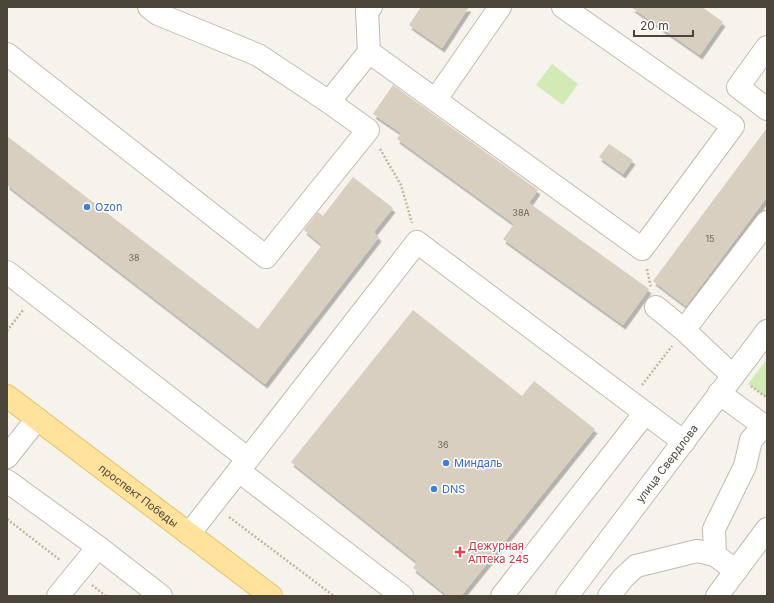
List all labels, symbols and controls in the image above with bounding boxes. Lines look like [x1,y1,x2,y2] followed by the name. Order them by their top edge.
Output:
[634,12,693,38] scale bar
[640,18,669,33] text: 20 m
[95,200,122,214] place label: Ozon
[82,202,92,212] marker: Ozon
[512,207,530,218] house number: 38А
[705,233,715,244] house number: 15
[128,252,140,263] house number: 38
[633,422,701,505] street label: улица Свердлова
[437,439,449,450] house number: 36
[454,456,503,470] place label: Миндаль
[441,458,451,468] marker: Миндаль
[96,461,181,530] street label: проспект Победы
[442,482,465,496] place label: DNS
[429,484,439,494] marker: DNS
[468,539,529,566] place label: Дежурная Аптека 245
[455,547,465,557] marker: Дежурная Аптека 245

